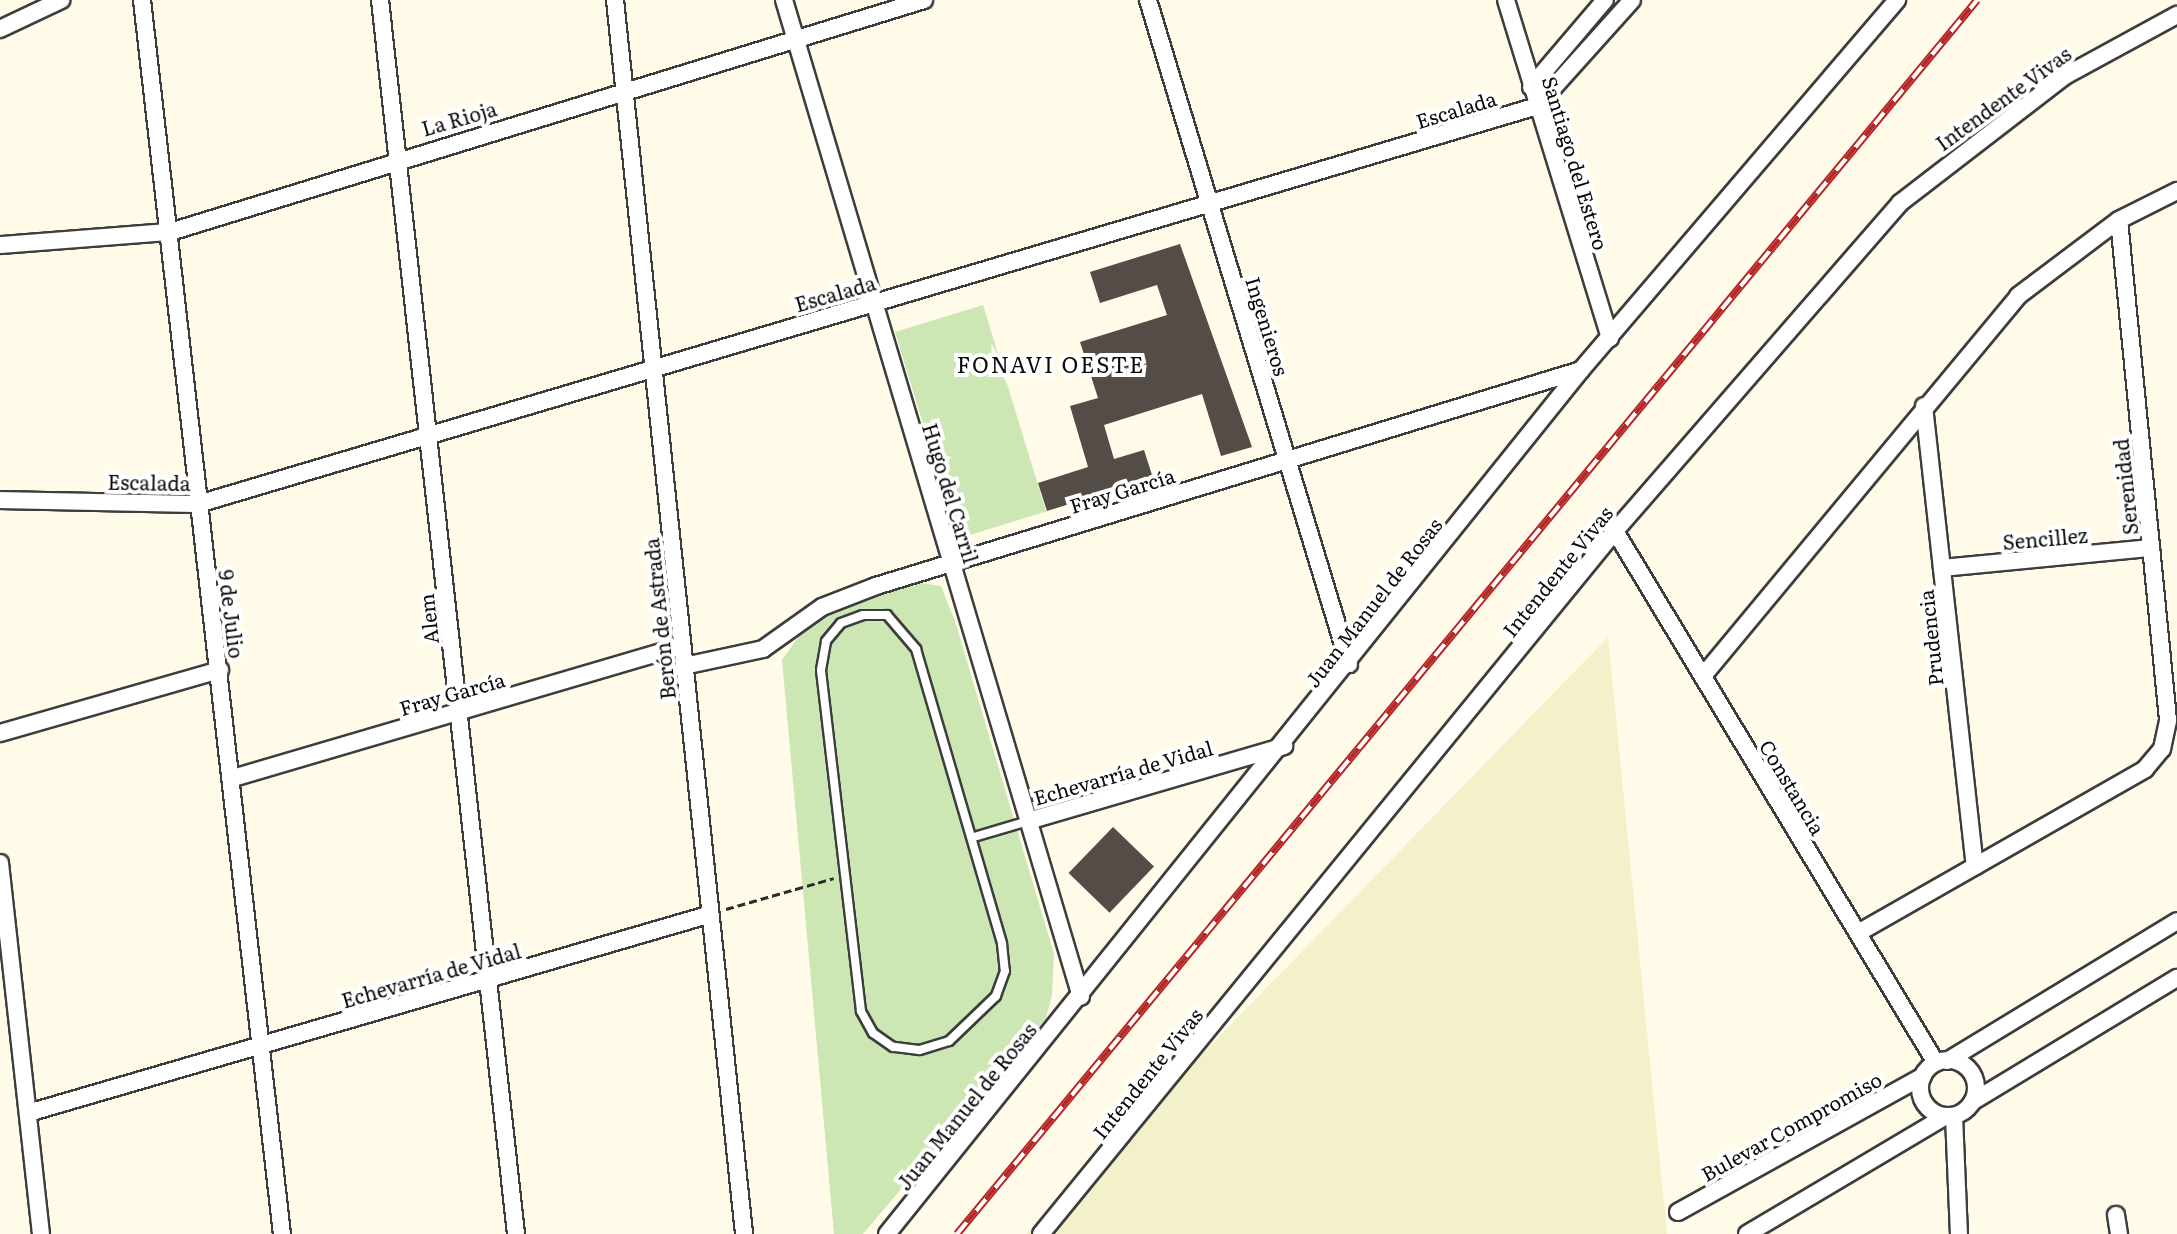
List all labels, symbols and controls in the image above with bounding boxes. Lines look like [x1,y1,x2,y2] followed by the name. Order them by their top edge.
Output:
[1931,41,2075,155] street label: Intendente Vivas
[1538,73,1614,253] street label: Santiago del Estero
[1413,85,1499,133] street label: Escalada
[419,96,499,140] street label: La Rioja
[792,270,878,316] street label: Escalada
[1242,274,1294,378] street label: Ingenieros
[957,351,1145,377] district label: FONAVI OESTE
[918,420,984,566] street label: Hugo del Carril
[2108,438,2142,536] street label: Serenidad
[1066,463,1178,517] street label: Fray García
[107,469,191,495] street label: Escalada
[1497,501,1617,641] street label: Intendente Vivas
[1300,513,1446,691] street label: Juan Manuel de Rosas
[2002,522,2088,554] street label: Sencillez
[639,537,679,701] street label: Berón de Astrada
[215,568,249,660] street label: 9 de Julio
[1913,589,1947,687] street label: Prudencia
[413,592,443,646] street label: Alem
[396,666,508,720] street label: Fray García
[1031,735,1215,809] street label: Echevarría de Vidal
[1755,735,1831,839] street label: Constancia
[339,938,523,1012] street label: Echevarría de Vidal
[1087,1003,1207,1143] street label: Intendente Vivas
[891,1018,1041,1194] street label: Juan Manuel de Rosas
[1697,1066,1885,1186] street label: Bulevar Compromiso

